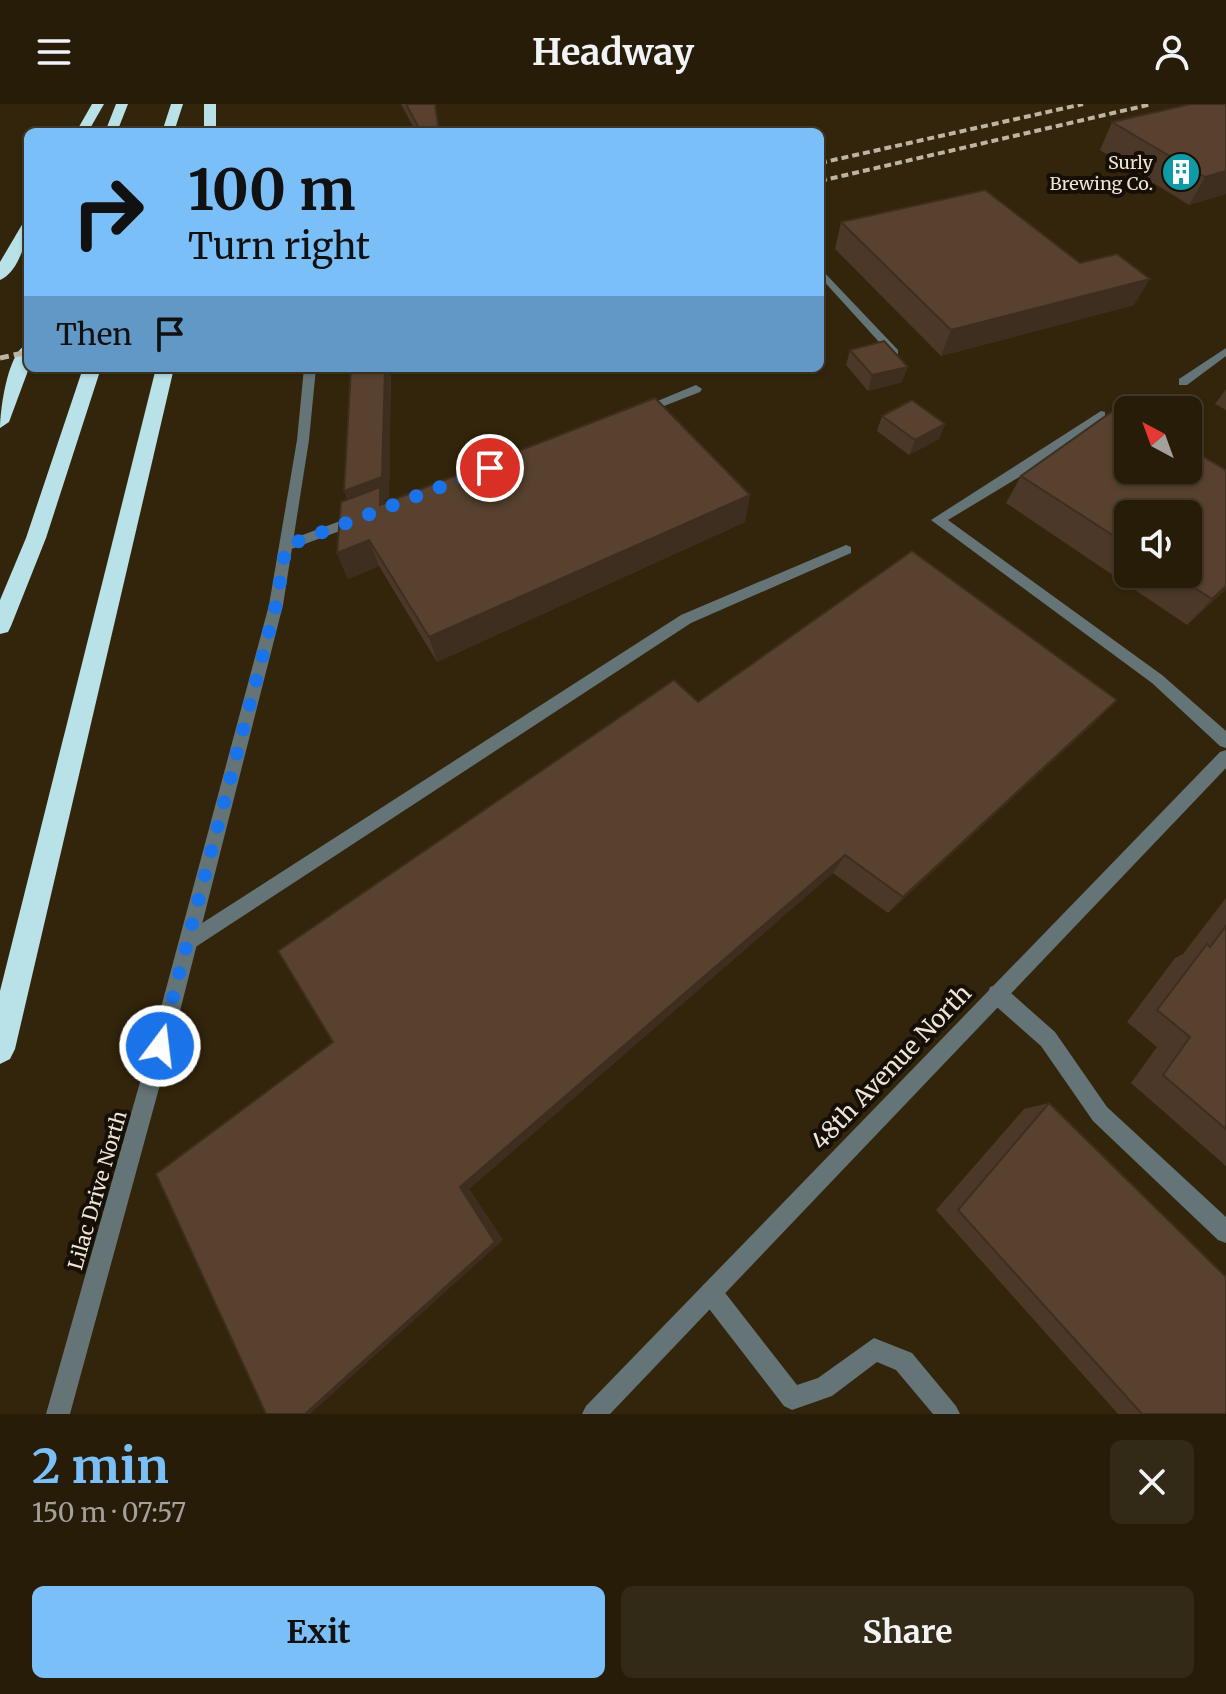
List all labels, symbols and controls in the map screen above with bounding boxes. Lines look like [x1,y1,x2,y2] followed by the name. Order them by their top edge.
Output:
[32,30,76,74] icon: menu
[532,30,694,75] text: Headway
[1150,30,1194,74] icon: person
[1050,151,1154,195] place label: Surly Brewing Co.
[1160,151,1202,193] building icon: Surly Brewing Co.
[188,155,356,225] text: 100 m
[56,160,160,264] icon: right
[188,224,370,269] text: Turn right
[148,312,192,356] icon: arrive
[56,315,132,353] text: Then
[1114,396,1202,484] north arrow
[1114,396,1202,588] map controls
[456,434,524,502] pin
[468,446,512,490] icon: arrive
[1114,500,1202,588] button: sound
[804,978,978,1156] street label: 48th Avenue North
[118,1004,202,1088] position arrow
[62,1108,132,1272] street label: Lilac Drive North
[32,1436,169,1496] text: 2 min
[1110,1440,1194,1524] button: close
[32,1496,186,1529] text: 150 m · 07:57
[32,1586,605,1678] button: Exit
[621,1586,1194,1678] button: Share

